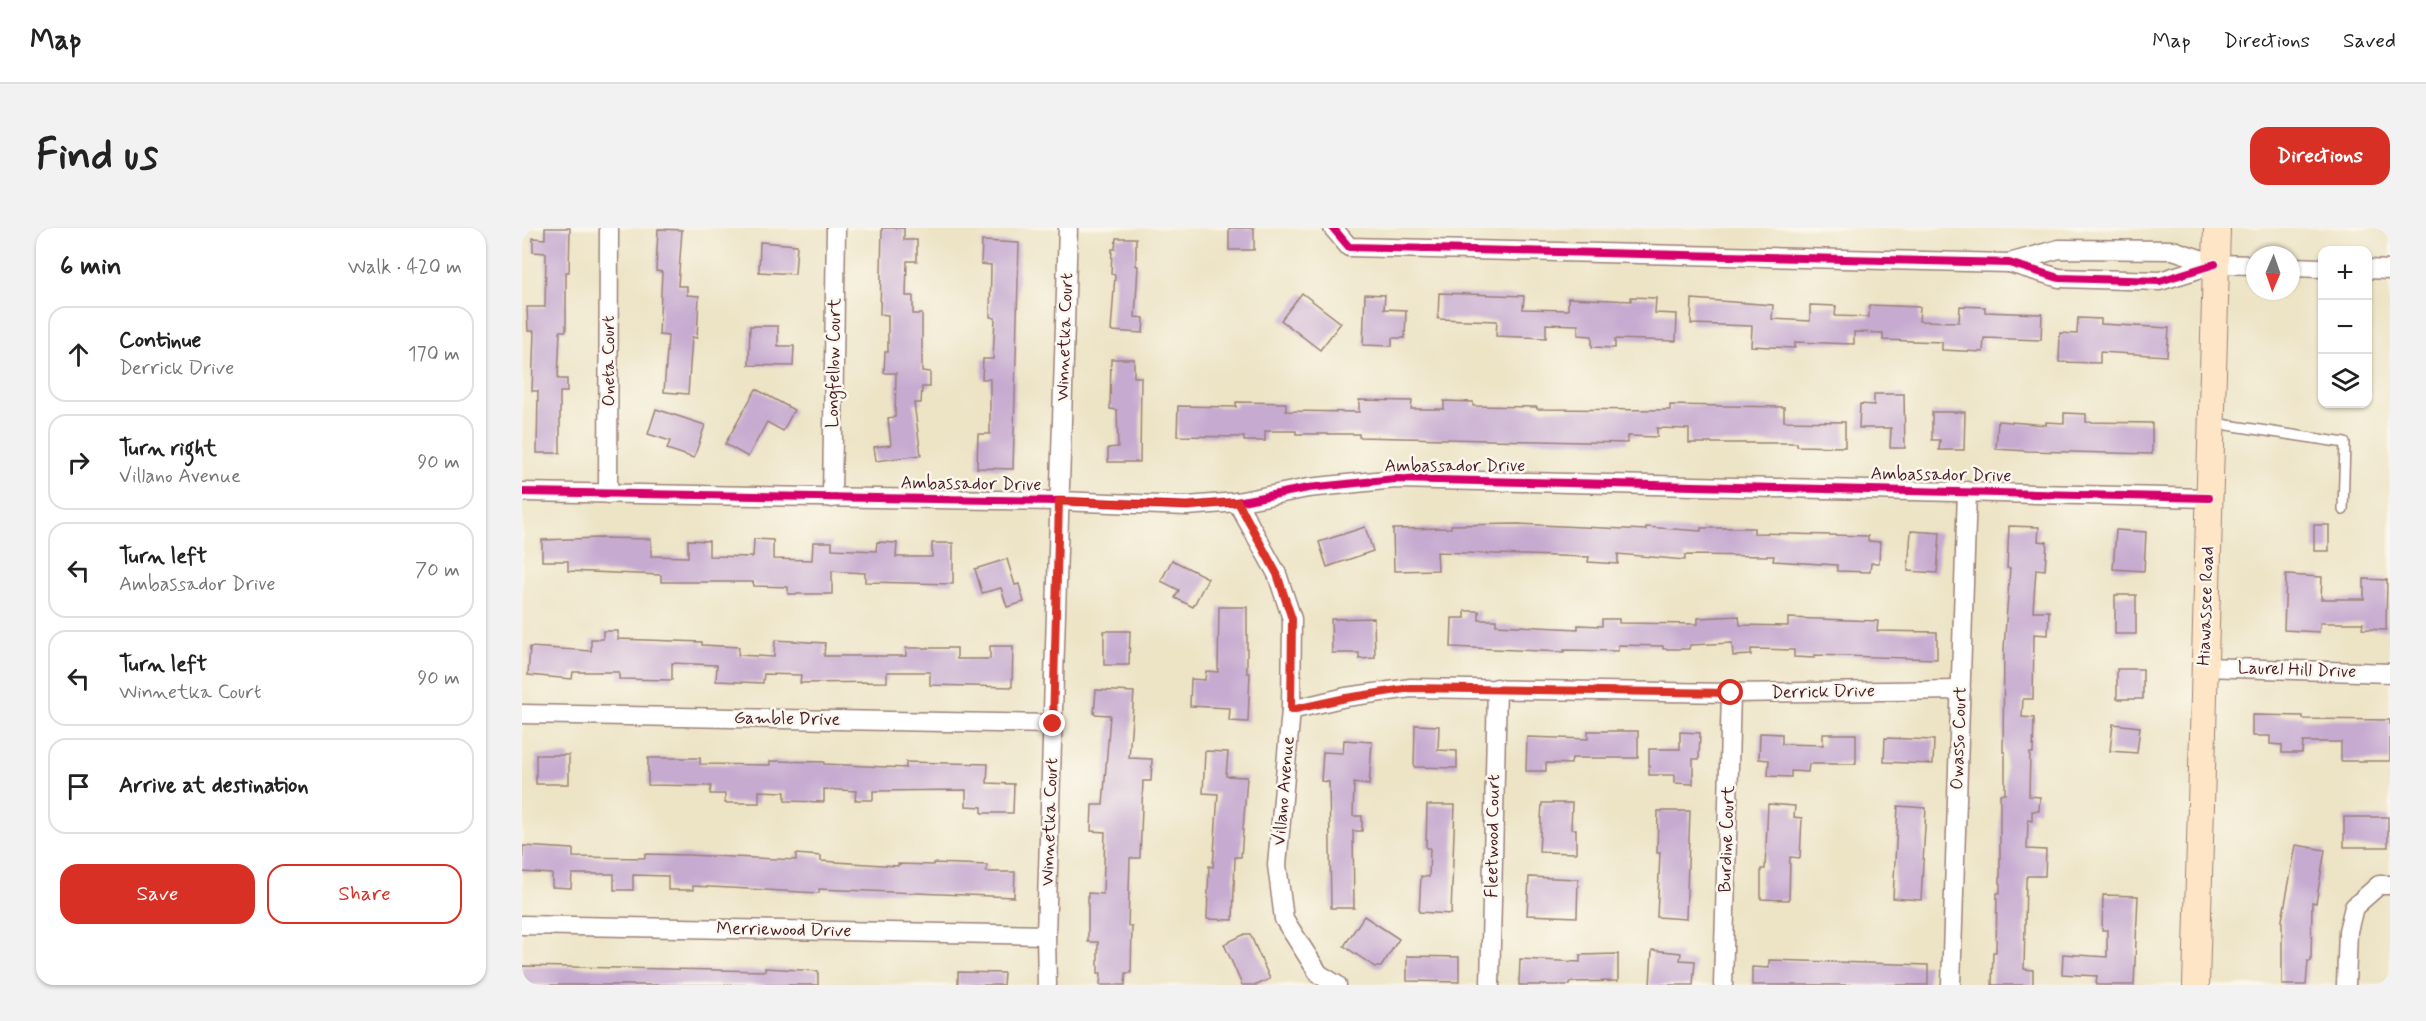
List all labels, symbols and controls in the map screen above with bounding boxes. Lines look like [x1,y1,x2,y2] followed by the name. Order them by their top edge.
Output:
[30,23,81,60] text: Map
[2152,27,2191,55] text: Map
[2224,27,2310,55] text: Directions
[2343,27,2396,55] text: Saved
[2250,127,2390,185] button: Directions
[36,129,158,184] text: Find us
[2246,246,2300,300] north arrow
[2318,246,2372,408] map controls
[2318,246,2372,300] button: +
[60,250,122,284] text: 6 min
[348,254,462,281] text: Walk · 420 m
[1051,272,1079,402] street label: Winnetka Court
[821,298,848,428] street label: Longfellow Court
[2318,300,2372,354] button: −
[597,315,621,407] street label: Oneta Court
[119,327,201,355] text: Continue
[62,338,95,371] icon: ahead
[408,341,460,368] text: 170 m
[2318,354,2372,408] button: layers
[119,355,234,382] text: Derrick Drive
[119,435,217,463] text: Turn right
[62,446,95,479] icon: right
[417,449,460,476] text: 90 m
[1385,454,1525,478] street label: Ambassador Drive
[1870,462,2012,488] street label: Ambassador Drive
[119,463,241,490] text: Villano Avenue
[900,471,1042,497] street label: Ambassador Drive
[119,543,207,571] text: Turn left
[2192,546,2220,666] street label: Hiawassee Road
[62,554,95,587] icon: left
[415,557,460,584] text: 70 m
[119,571,276,598] text: Ambassador Drive
[119,651,207,679] text: Turn left
[2237,656,2357,684] street label: Laurel Hill Drive
[62,662,95,695] icon: left
[417,665,460,692] text: 90 m
[119,679,262,706] text: Winnetka Court
[1717,679,1743,705] route start
[1771,679,1875,705] street label: Derrick Drive
[1945,686,1973,790] street label: Owasso Court
[734,706,841,732] street label: Gamble Drive
[1039,710,1065,736] route end
[1267,735,1301,847] street label: Villano Avenue
[1036,757,1064,887] street label: Winnetka Court
[62,770,95,803] icon: arrive
[119,772,309,800] text: Arrive at destination
[1480,774,1506,898] street label: Fleetwood Court
[1713,785,1741,893] street label: Burdine Court
[60,864,255,924] button: Save
[267,864,462,924] button: Share
[716,917,852,943] street label: Merriewood Drive

